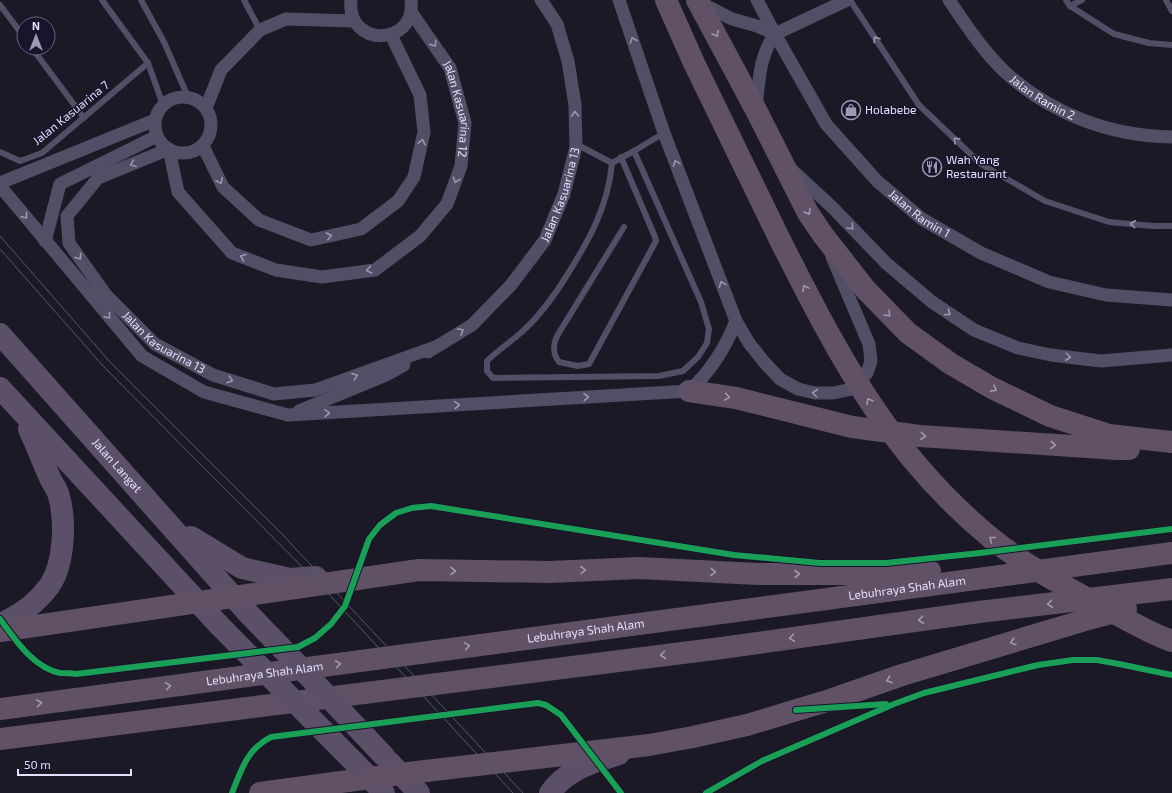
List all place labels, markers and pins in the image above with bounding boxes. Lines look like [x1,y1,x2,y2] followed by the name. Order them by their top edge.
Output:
[840,99,862,121] shop icon: Holabebe
[865,102,917,116] place label: Holabebe
[946,152,1007,180] place label: Wah Yang Restaurant
[921,156,943,178] restaurant icon: Wah Yang Restaurant

